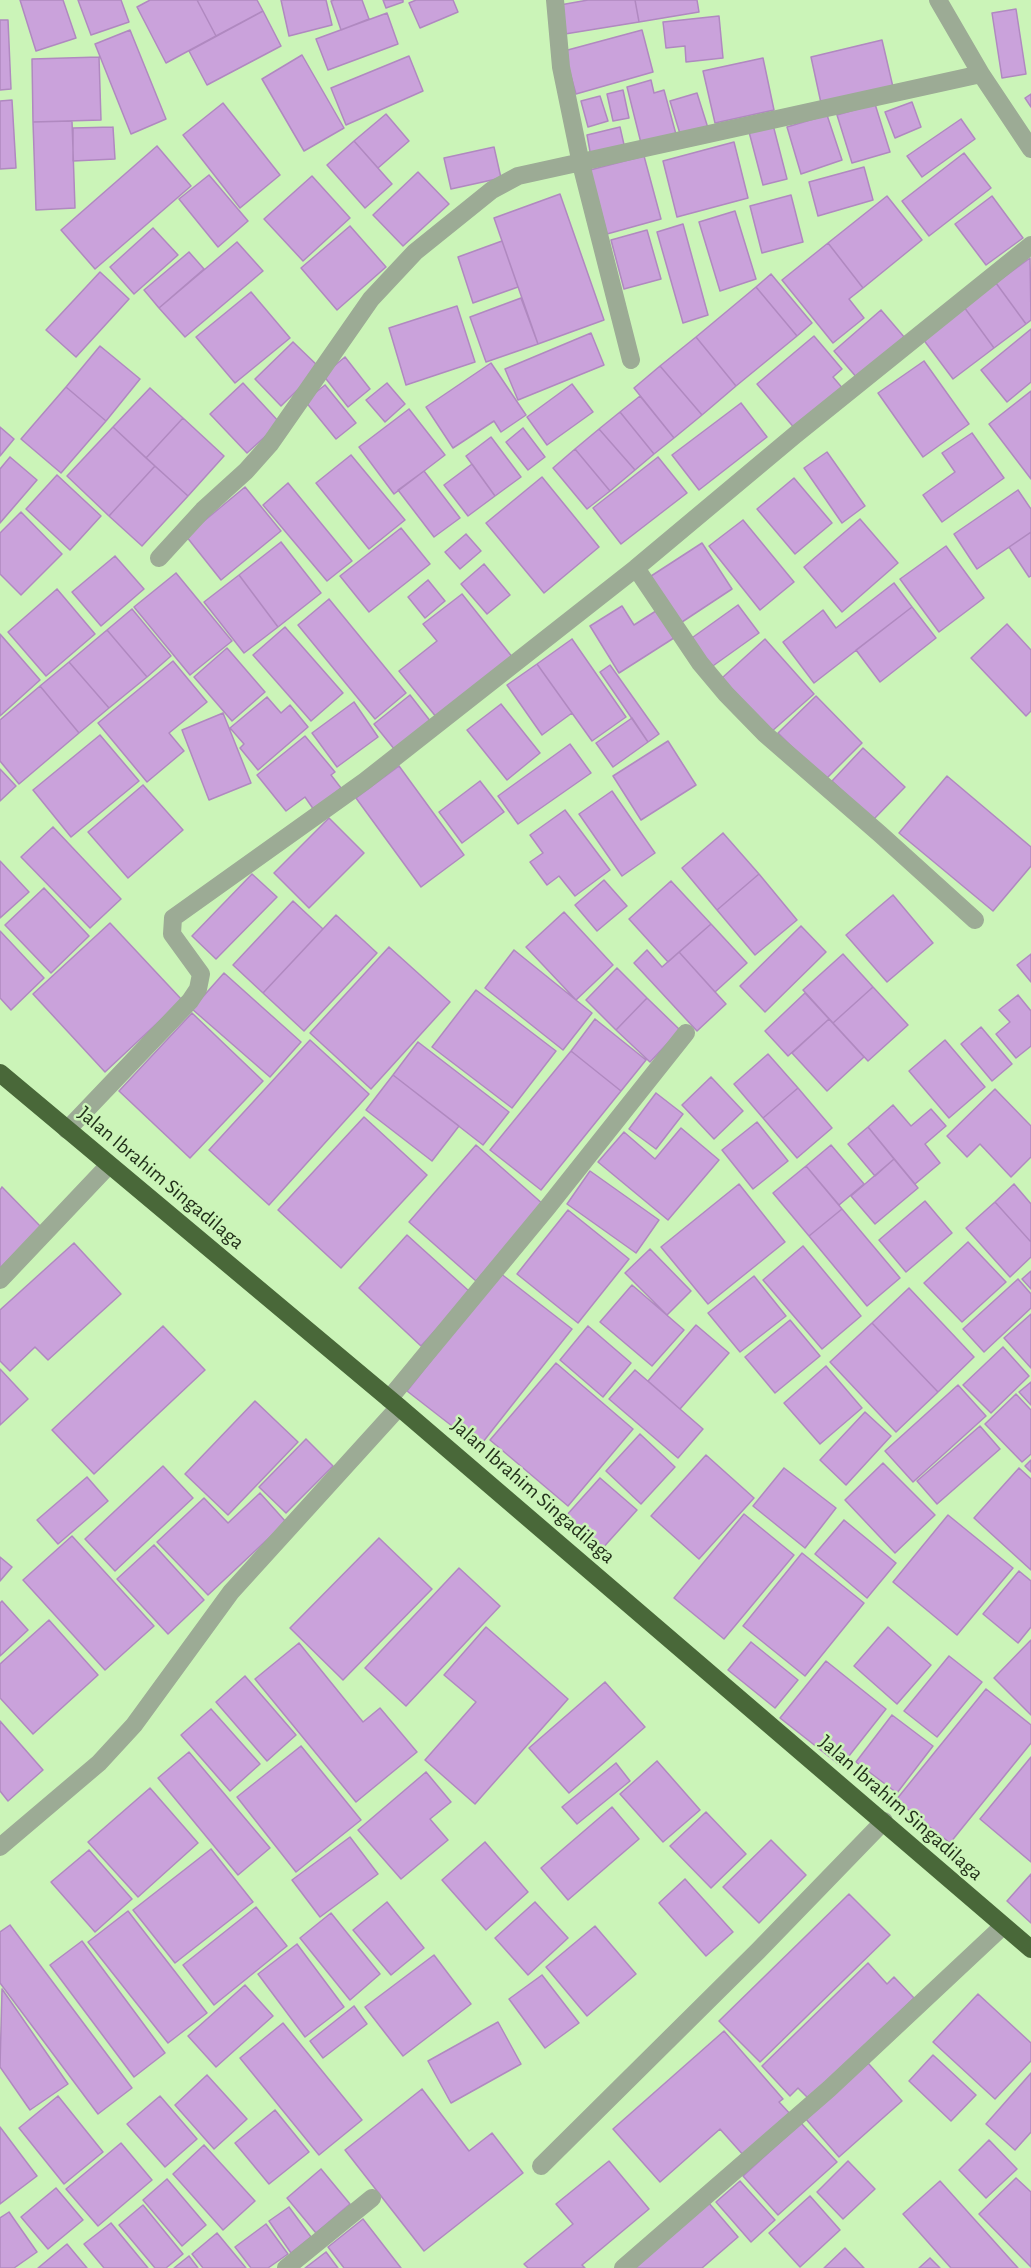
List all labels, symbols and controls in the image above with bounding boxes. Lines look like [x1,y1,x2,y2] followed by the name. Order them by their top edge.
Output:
[73,1101,249,1255] street label: Jalan Ibrahim Singadilaga
[446,1413,620,1569] street label: Jalan Ibrahim Singadilaga
[814,1730,988,1886] street label: Jalan Ibrahim Singadilaga

